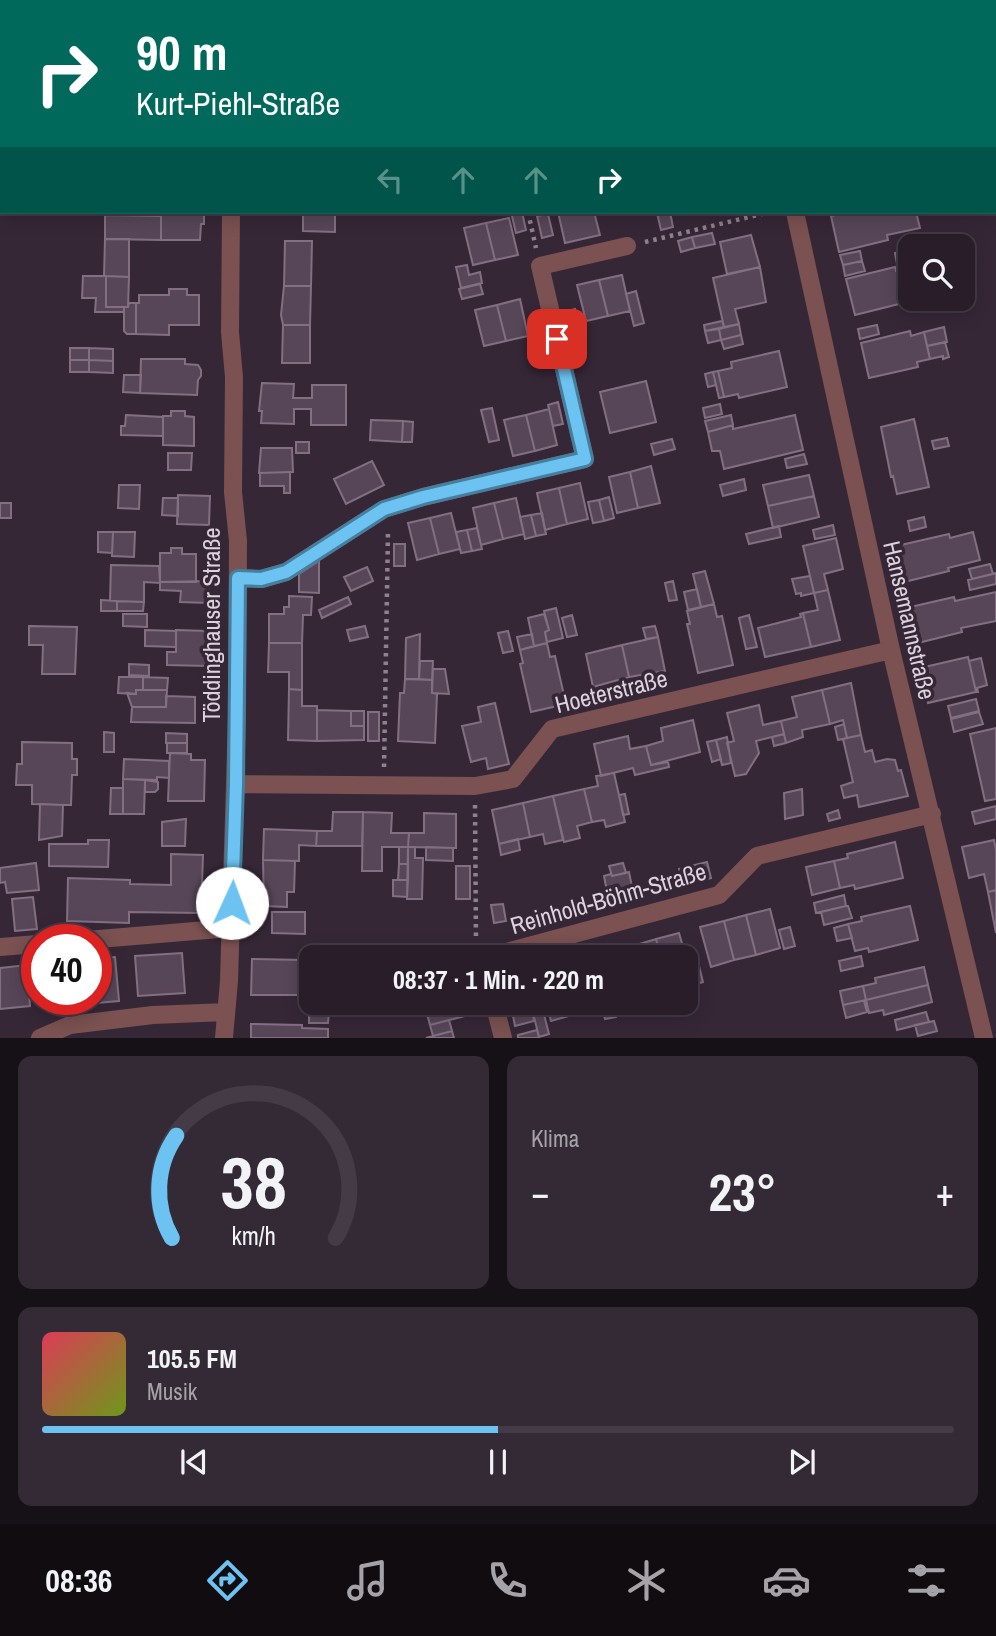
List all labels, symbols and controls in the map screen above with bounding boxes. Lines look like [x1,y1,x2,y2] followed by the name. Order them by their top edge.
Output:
[136,19,228,85] text: 90 m
[21,28,112,119] icon: right
[136,82,340,125] text: Kurt-Piehl-Straße
[371,161,409,199] icon: left
[444,161,482,199] icon: ahead
[517,161,555,199] icon: ahead
[590,161,628,199] icon: right
[898,234,975,311] map controls
[898,234,975,311] button: search
[527,309,587,369] pin
[538,320,576,358] icon: arrive
[195,528,227,722] street label: Töddinghauser Straße
[876,538,944,702] street label: Hansemannstraße
[551,662,671,720] street label: Hoeterstraße
[506,855,710,941] street label: Reinhold-Böhm-Straße
[195,866,269,940] position arrow
[21,924,112,1015] speed limit sign: 40
[393,962,604,997] text: 08:37 · 1 Min. · 220 m
[531,1123,579,1154] text: Klima
[220,1134,287,1232] text: 38
[708,1157,777,1227] text: 23°
[531,1167,549,1218] text: −
[936,1167,954,1218] text: +
[231,1219,276,1253] text: km/h
[147,1341,237,1376] text: 105.5 FM
[147,1376,197,1407] text: Musik
[175,1443,213,1481] icon: previous
[479,1443,517,1481] icon: pause
[783,1443,821,1481] icon: next
[203,1556,252,1605] icon: directions
[343,1556,392,1605] icon: music
[483,1556,532,1605] icon: phone
[622,1556,671,1605] icon: climate
[762,1556,811,1605] icon: car
[902,1556,951,1605] icon: filters
[45,1559,112,1602] text: 08:36

